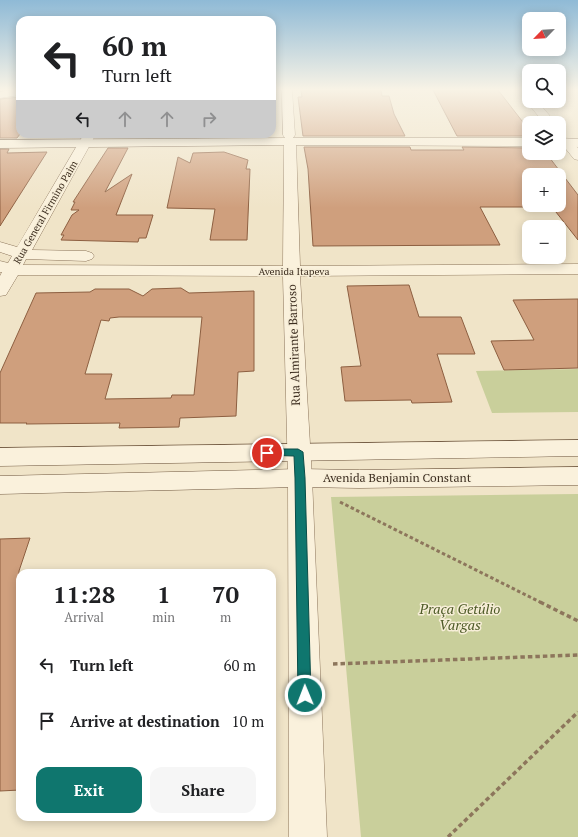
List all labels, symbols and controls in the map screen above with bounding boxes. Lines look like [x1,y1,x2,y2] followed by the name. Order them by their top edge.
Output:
[522,12,566,56] north arrow
[522,12,566,264] map controls
[102,27,167,64] text: 60 m
[36,32,88,84] icon: left
[102,63,172,87] text: Turn left
[522,64,566,108] button: search
[72,108,94,130] icon: left
[114,108,136,130] icon: ahead
[156,108,178,130] icon: ahead
[198,108,220,130] icon: right
[522,116,566,160] button: layers
[10,158,81,266] street label: Rua General Firmino Paim
[522,168,566,212] button: +
[522,220,566,264] button: −
[259,265,329,278] street label: Avenida Itapeva
[284,284,303,406] street label: Rua Almirante Barroso
[250,436,284,470] pin
[256,442,278,464] icon: arrive
[323,470,472,485] street label: Avenida Benjamin Constant
[53,578,115,610] text: 11:28
[157,578,170,610] text: 1
[212,578,239,610] text: 70
[418,599,501,634] park label: Praça Getúlio Vargas
[64,608,104,626] text: Arrival
[152,608,175,626] text: min
[220,608,231,626] text: m
[36,654,58,676] icon: left
[70,655,134,675] text: Turn left
[223,655,256,675] text: 60 m
[284,674,326,716] position arrow
[36,710,58,732] icon: arrive
[70,711,220,731] text: Arrive at destination
[232,711,264,731] text: 10 m
[36,767,142,813] button: Exit
[150,767,256,813] button: Share

